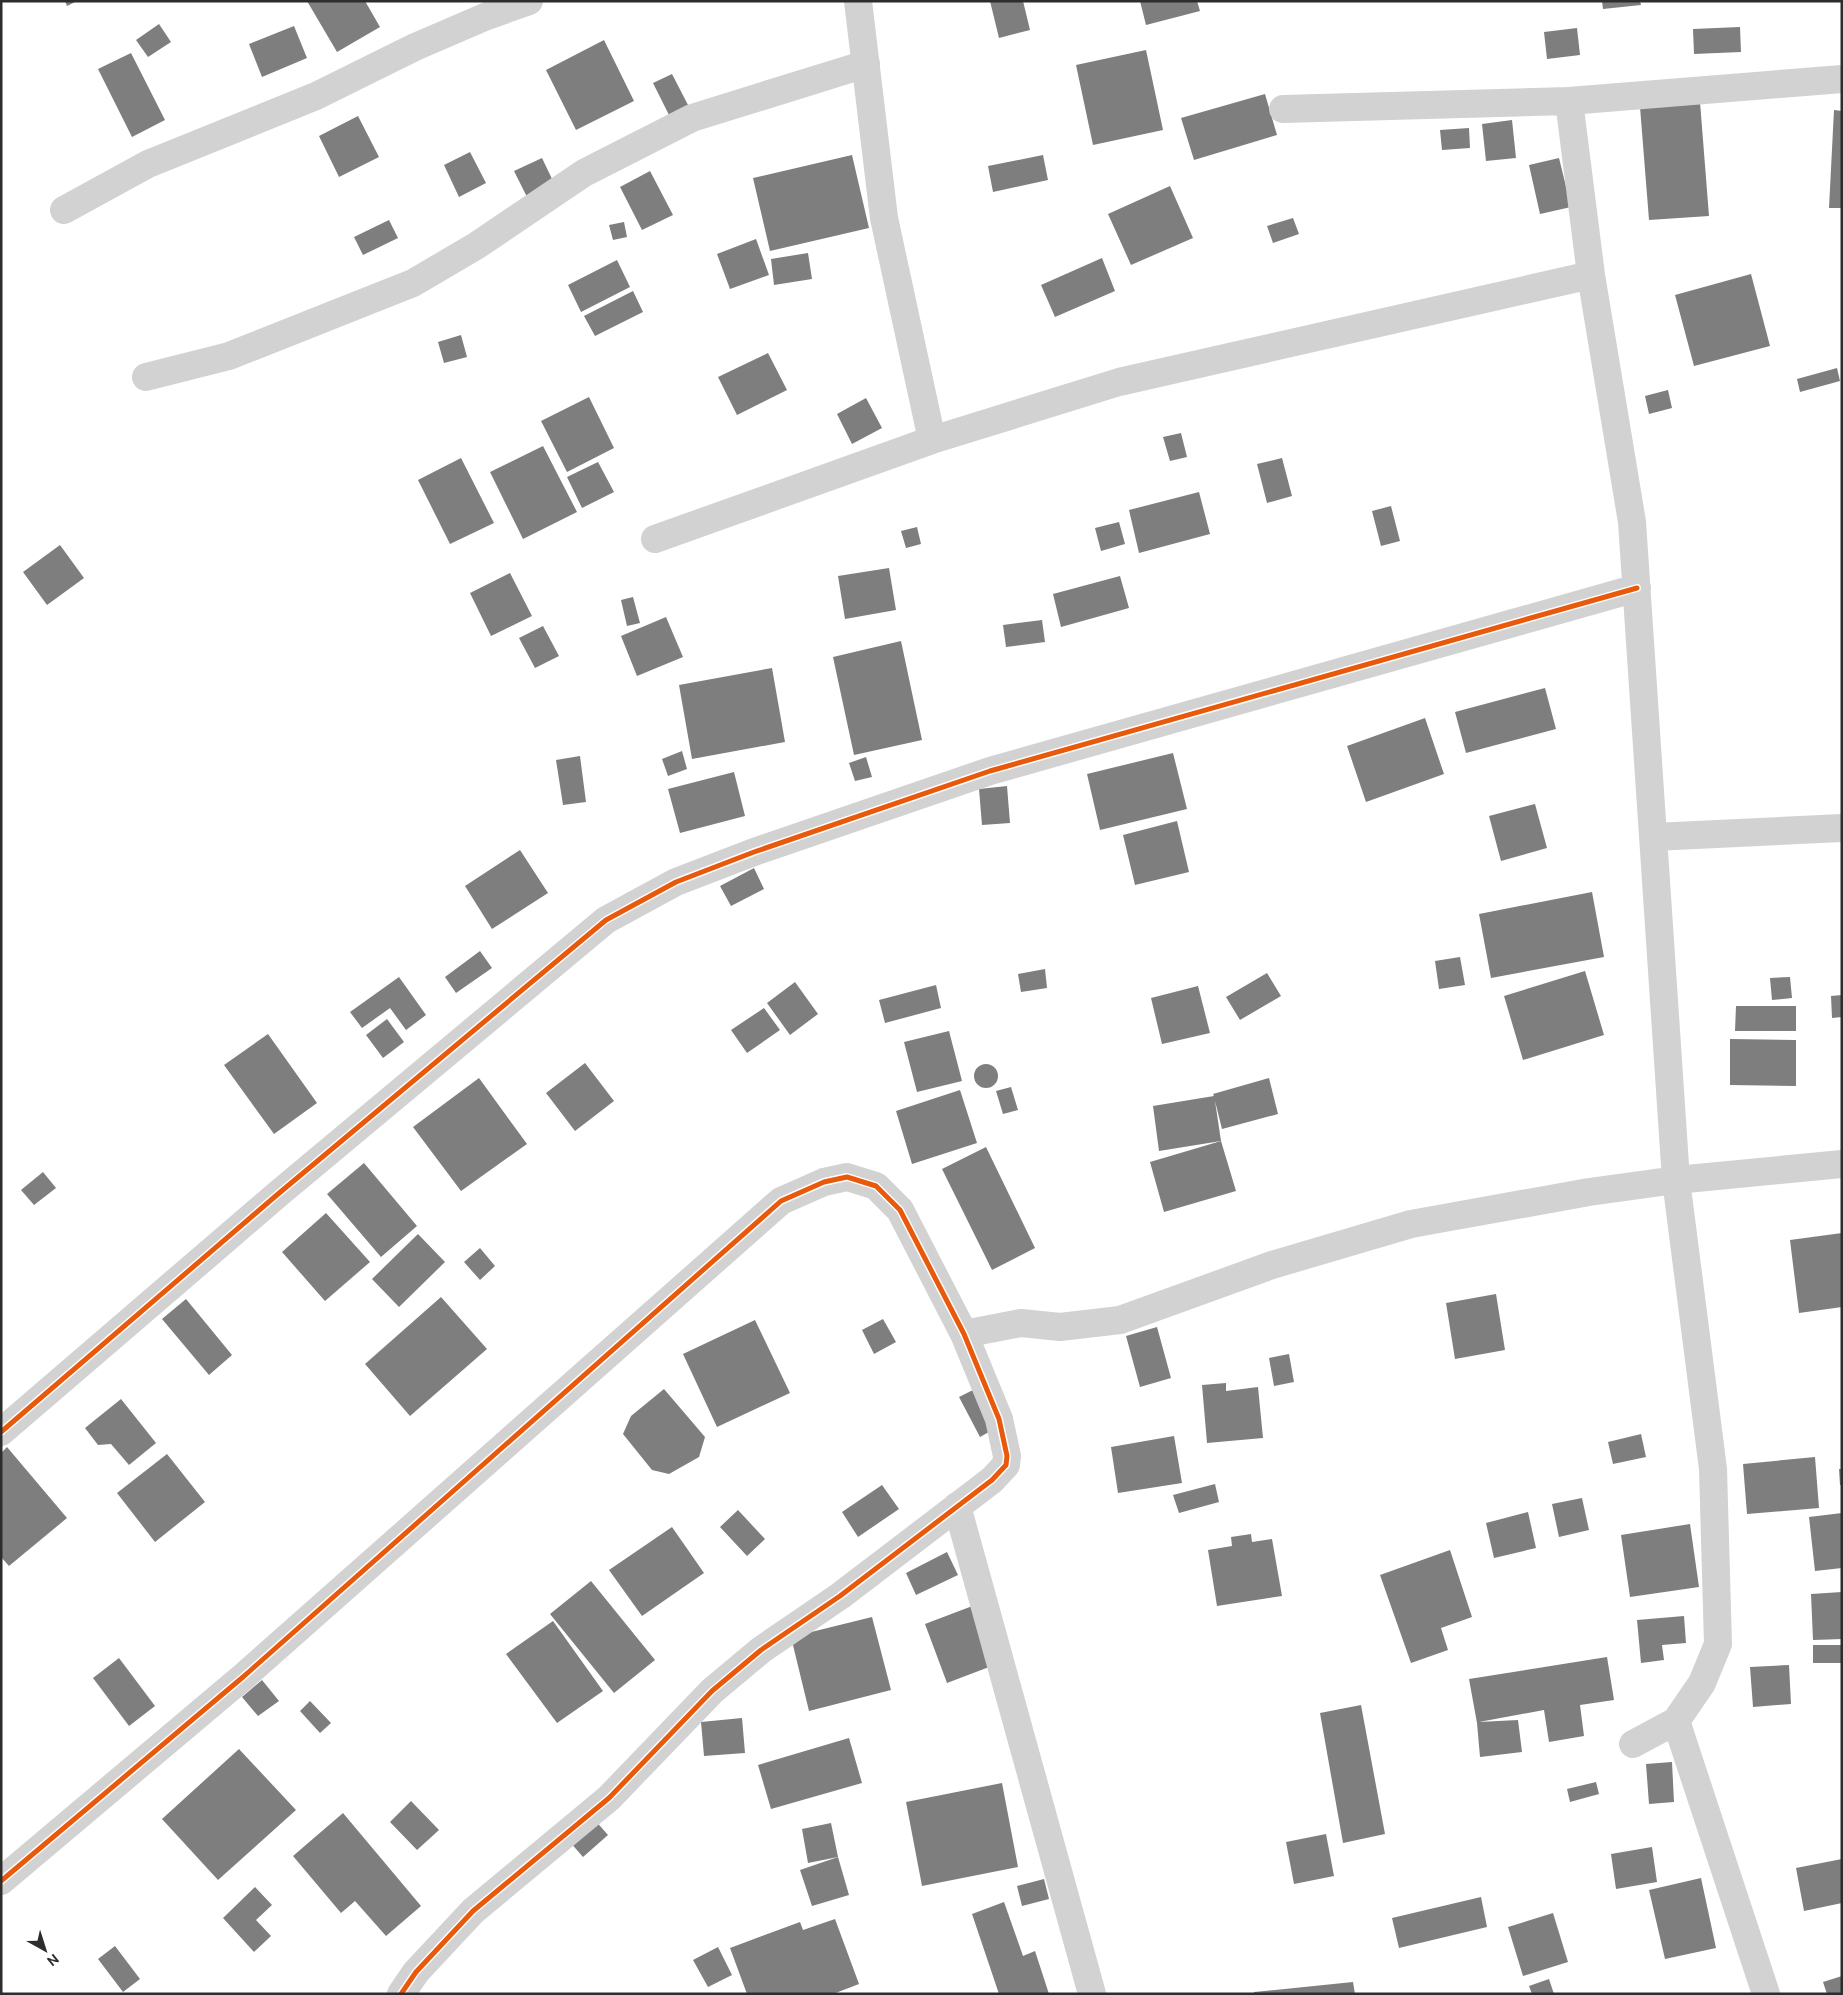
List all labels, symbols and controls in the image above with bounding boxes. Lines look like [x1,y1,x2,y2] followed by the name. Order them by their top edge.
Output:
[20,1925,70,1975] north arrow
[44,1951,62,1970] text: N

